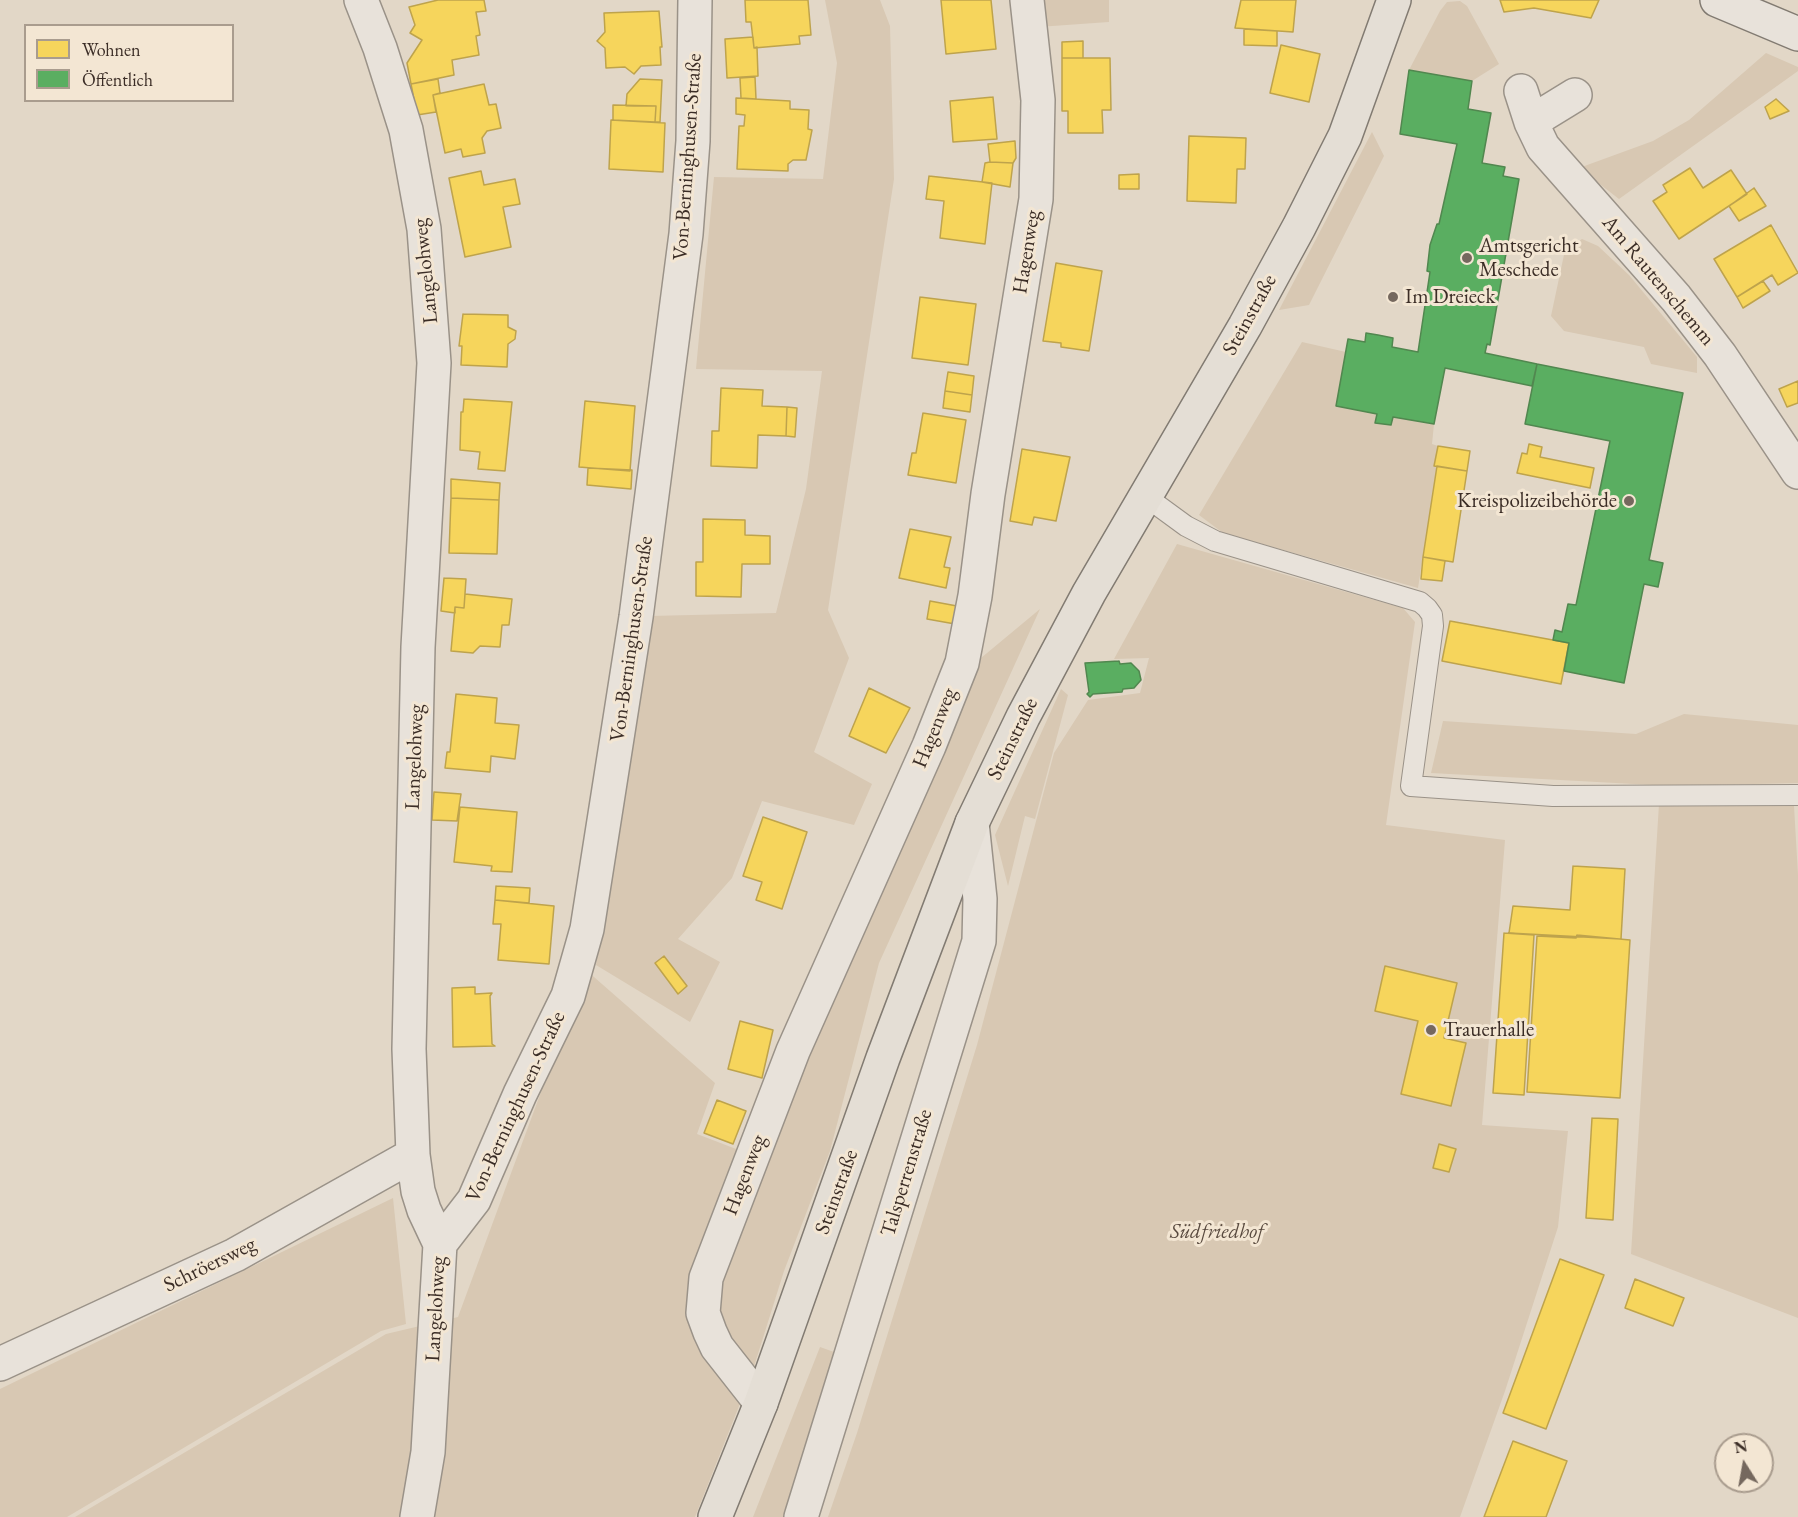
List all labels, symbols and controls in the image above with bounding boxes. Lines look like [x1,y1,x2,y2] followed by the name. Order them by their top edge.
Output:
[24,24,234,102] legend
[82,38,141,61] text: Wohnen
[668,53,708,261] street label: Von-Berninghusen-Straße
[82,68,153,91] text: Öffentlich
[1008,208,1046,296] street label: Hagenweg
[1596,211,1720,351] street label: Am Rautenschemm
[408,217,444,325] street label: Langelohweg
[1479,233,1579,283] place label: Amtsgericht Meschede
[1460,251,1474,265] marker: Amtsgericht Meschede
[1218,270,1282,360] street label: Steinstraße
[1405,284,1495,310] place label: Im Dreieck
[1386,290,1400,304] marker: Im Dreieck
[1457,488,1617,514] place label: Kreispolizeibehörde
[1622,494,1636,508] marker: Kreispolizeibehörde
[605,535,659,743] street label: Von-Berninghusen-Straße
[907,684,963,772] street label: Hagenweg
[982,694,1044,784] street label: Steinstraße
[401,704,429,810] street label: Langelohweg
[461,1008,571,1206] street label: Von-Berninghusen-Straße
[1443,1017,1534,1043] place label: Trauerhalle
[1424,1023,1438,1037] marker: Trauerhalle
[876,1106,938,1240] street label: Talsperrenstraße
[718,1131,772,1219] street label: Hagenweg
[810,1146,864,1238] street label: Steinstraße
[1170,1219,1264,1245] park label: Südfriedhof
[160,1232,260,1298] street label: Schröersweg
[421,1256,451,1362] street label: Langelohweg
[1714,1433,1774,1493] north arrow
[1732,1435,1749,1458] text: N

